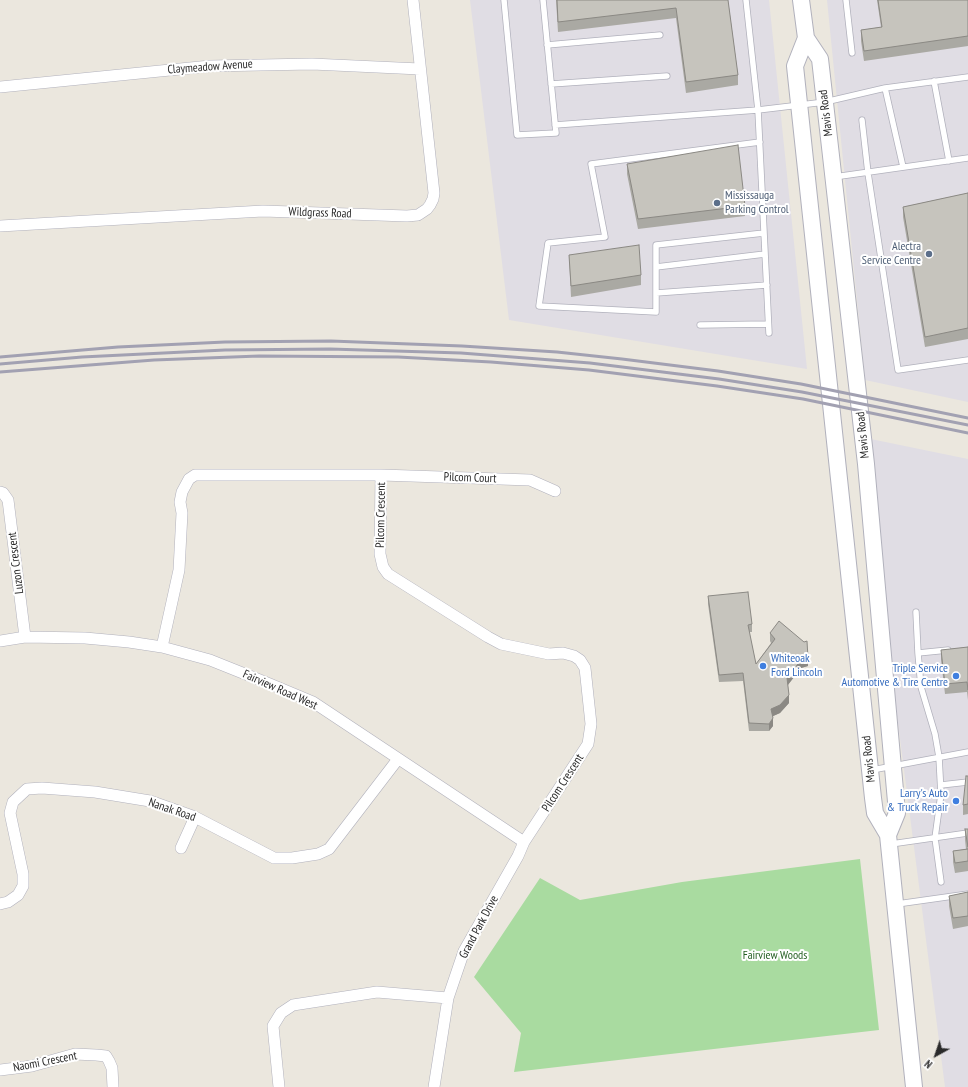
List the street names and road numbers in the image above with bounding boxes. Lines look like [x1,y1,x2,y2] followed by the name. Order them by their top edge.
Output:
[167,57,253,77] street label: Claymeadow Avenue
[816,89,836,137] street label: Mavis Road
[288,205,352,221] street label: Wildgrass Road
[853,411,873,459] street label: Mavis Road
[443,470,497,486] street label: Pilcom Court
[373,482,389,548] street label: Pilcom Crescent
[5,531,27,595] street label: Luzon Crescent
[240,667,320,713] street label: Fairview Road West
[859,735,879,783] street label: Mavis Road
[539,752,587,814] street label: Pilcom Crescent
[146,795,198,825] street label: Nanak Road
[456,893,502,961] street label: Grand Park Drive
[12,1049,78,1075] street label: Naomi Crescent

